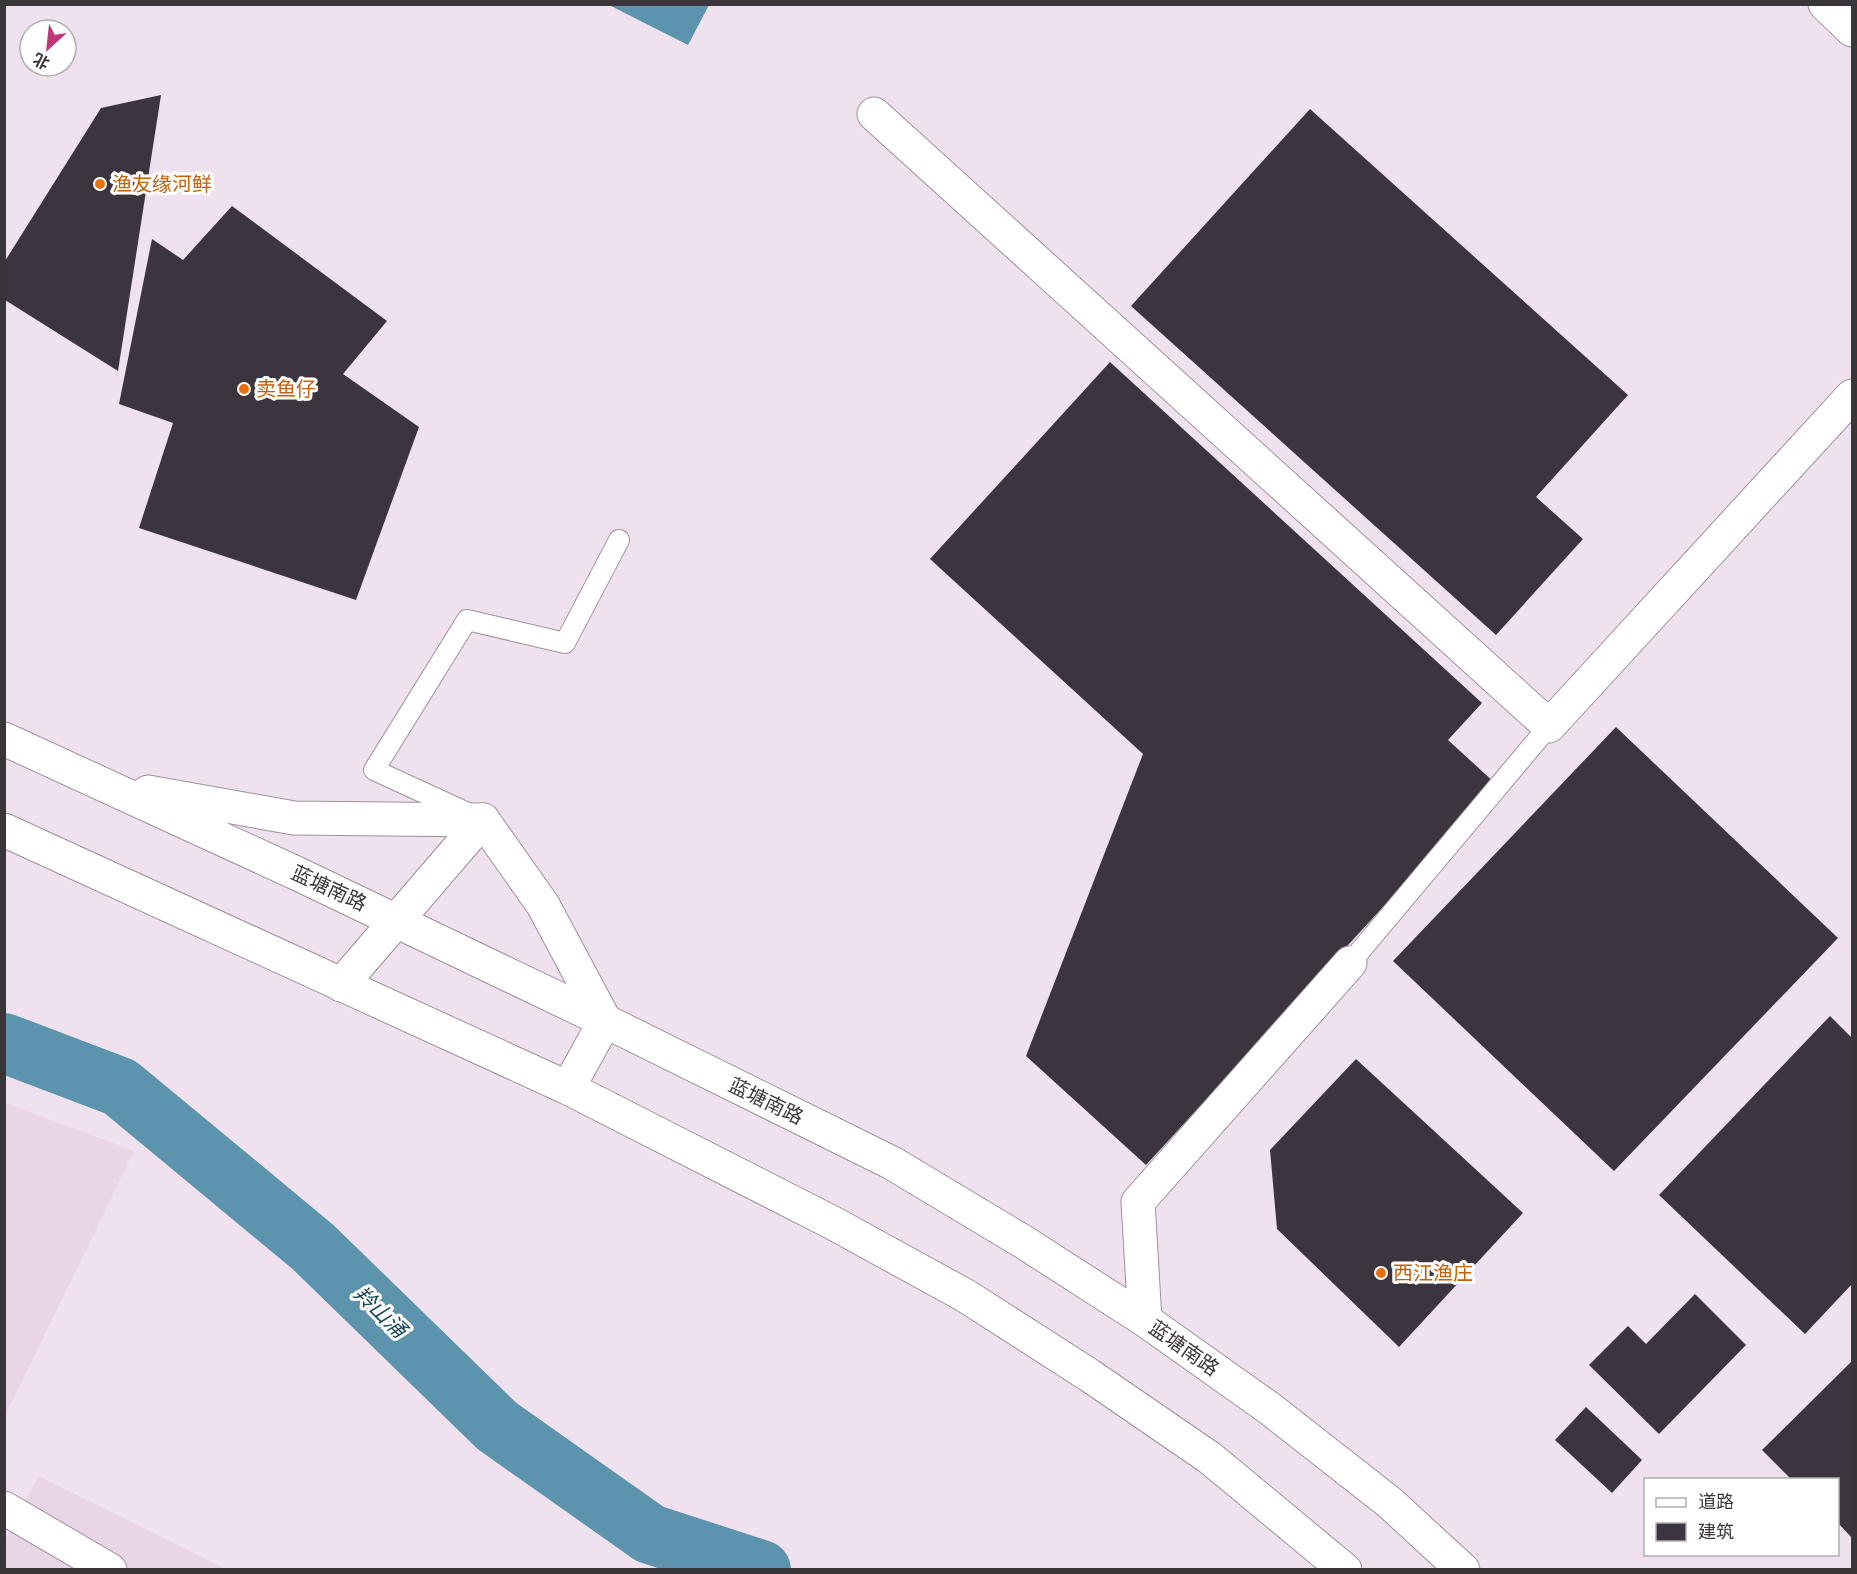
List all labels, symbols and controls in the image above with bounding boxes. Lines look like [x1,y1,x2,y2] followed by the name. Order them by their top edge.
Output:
[18,18,78,78] north arrow
[30,49,53,73] text: 北
[112,172,212,196] place label: 渔友缘河鲜
[93,177,107,191] marker: 渔友缘河鲜
[256,377,316,401] place label: 卖鱼仔
[237,382,251,396] marker: 卖鱼仔
[288,860,370,916] street label: 蓝塘南路
[725,1073,807,1129] street label: 蓝塘南路
[1393,1261,1473,1285] place label: 西江渔庄
[1374,1266,1388,1280] marker: 西江渔庄
[349,1281,413,1344] water label: 羚山涌
[1144,1315,1224,1381] street label: 蓝塘南路
[1644,1478,1839,1556] legend
[1698,1491,1734,1513] text: 道路
[1698,1521,1734,1543] text: 建筑

